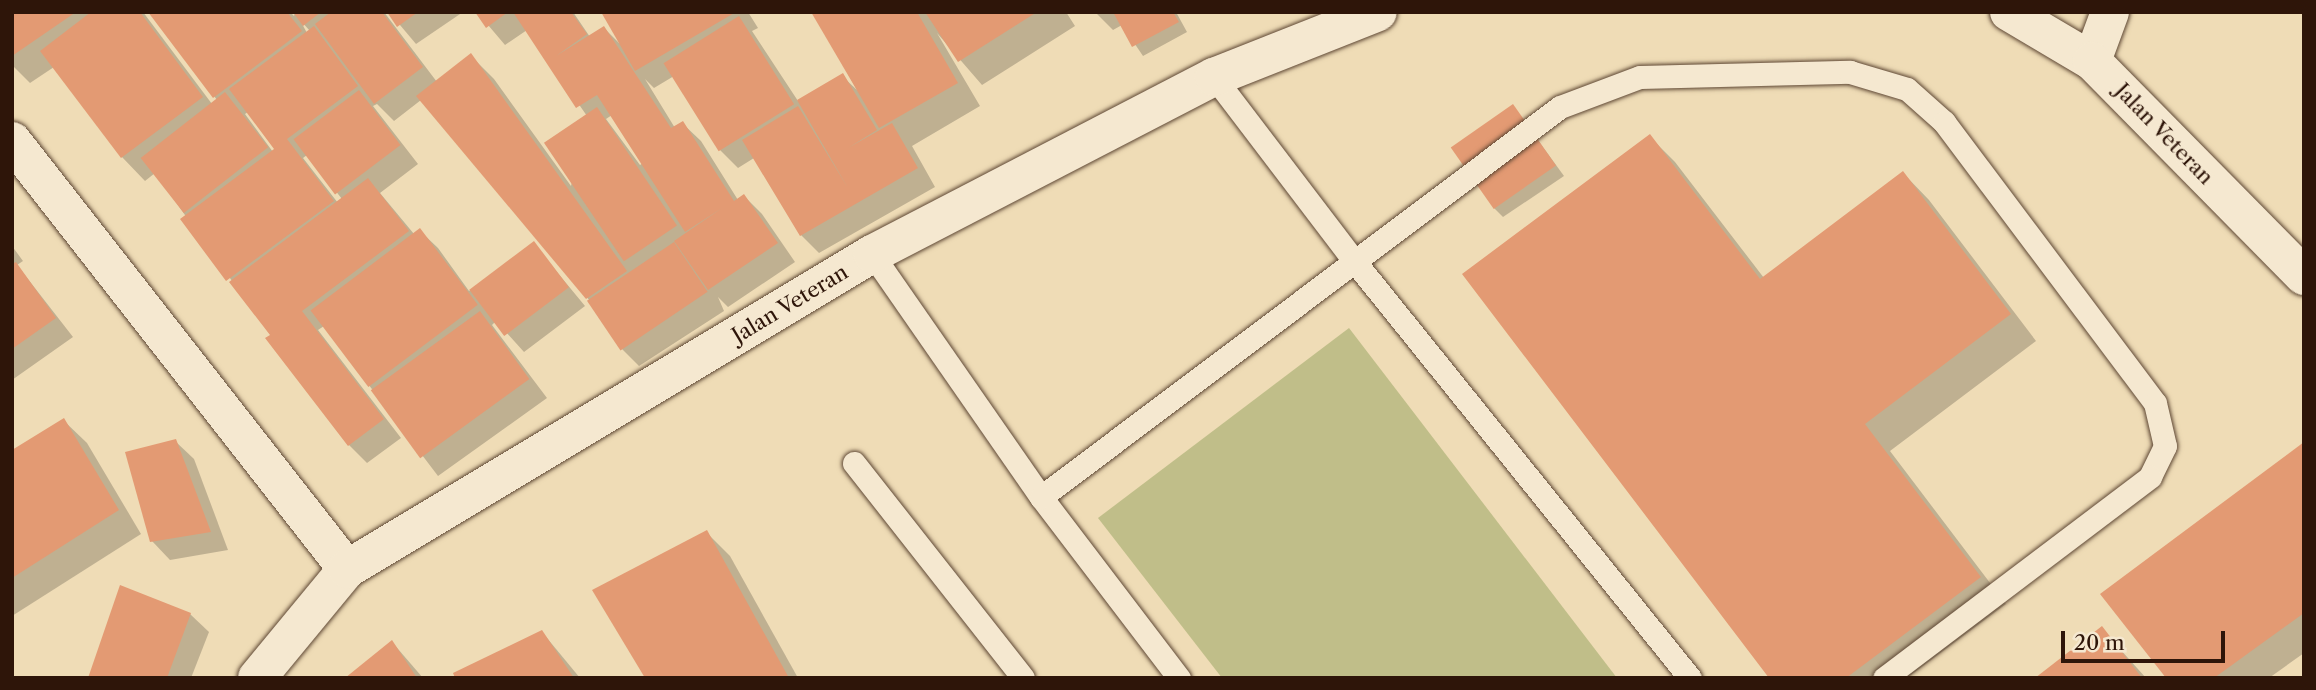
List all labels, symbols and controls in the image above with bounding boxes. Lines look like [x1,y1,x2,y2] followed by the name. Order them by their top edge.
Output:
[2109,78,2219,190] street label: Jalan Veteran
[727,259,853,349] street label: Jalan Veteran
[2064,616,2228,660] scale bar
[2074,630,2125,655] text: 20 m

